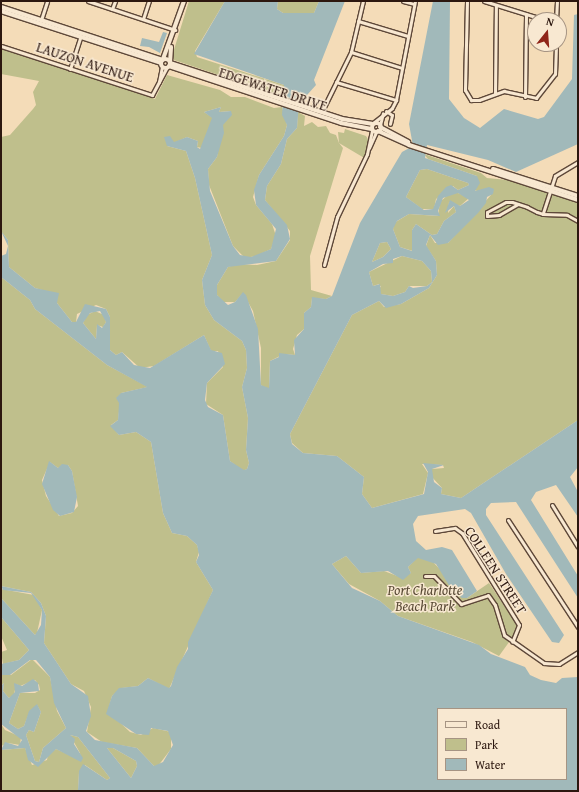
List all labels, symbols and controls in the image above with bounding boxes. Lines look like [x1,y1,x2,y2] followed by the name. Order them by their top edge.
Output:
[527,12,567,52] north arrow
[544,13,556,30] text: N
[34,38,136,86] street label: LAUZON AVENUE
[217,64,329,114] street label: EDGEWATER DRIVE
[461,523,531,617] street label: COLLEEN STREET
[388,582,462,614] park label: Port Charlotte Beach Park
[437,708,567,780] legend
[475,716,500,733] text: Road
[475,736,498,753] text: Park
[475,756,505,773] text: Water

